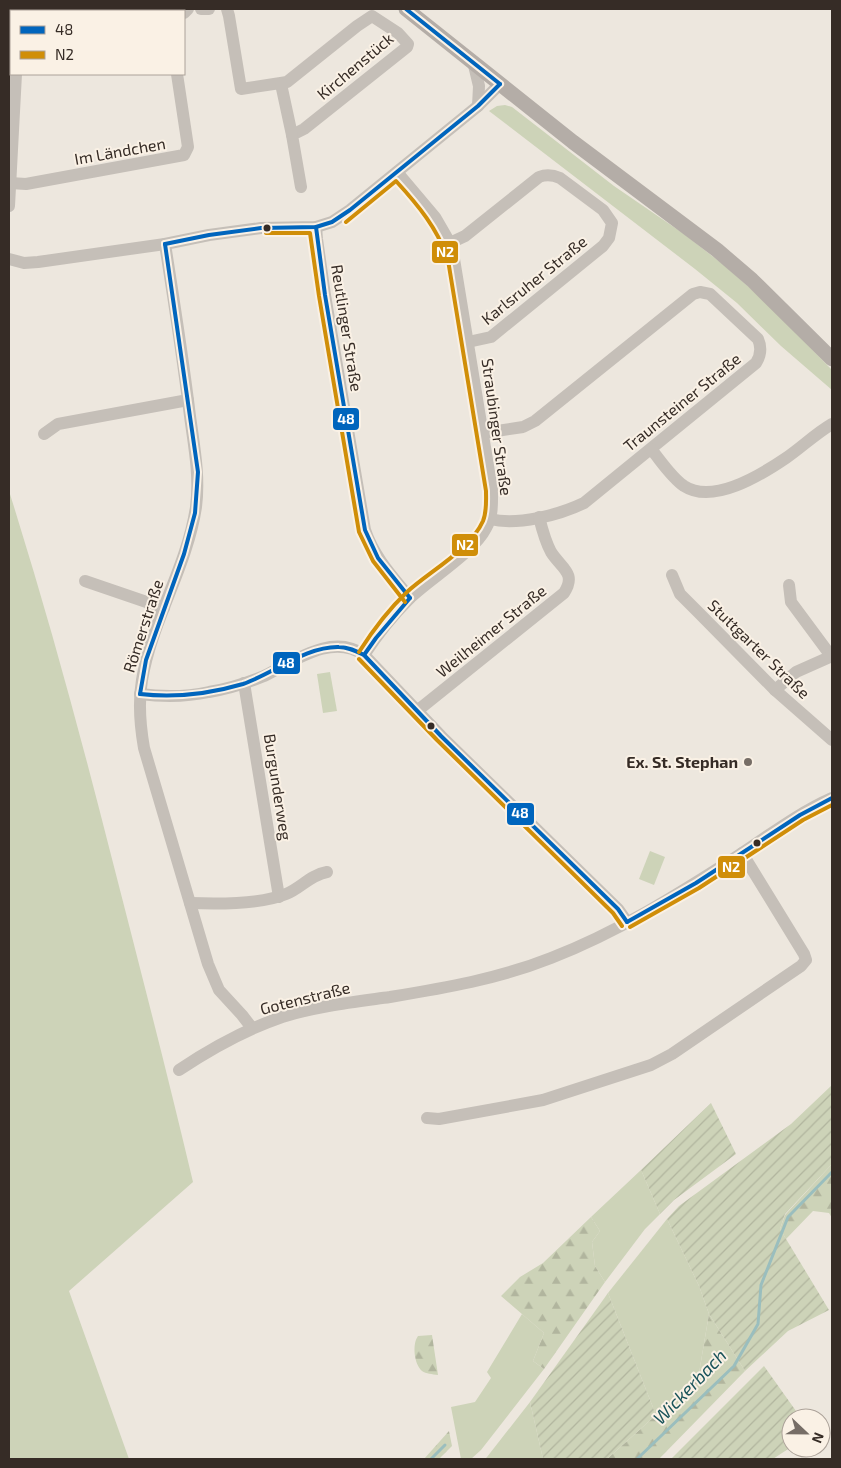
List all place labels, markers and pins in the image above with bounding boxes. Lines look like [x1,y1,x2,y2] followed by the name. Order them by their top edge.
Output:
[262,223,272,233] unlabelled marker
[426,721,436,731] unlabelled marker
[626,752,738,771] place label: Ex. St. Stephan
[742,756,754,768] marker: Ex. St. Stephan
[752,838,762,848] unlabelled marker

